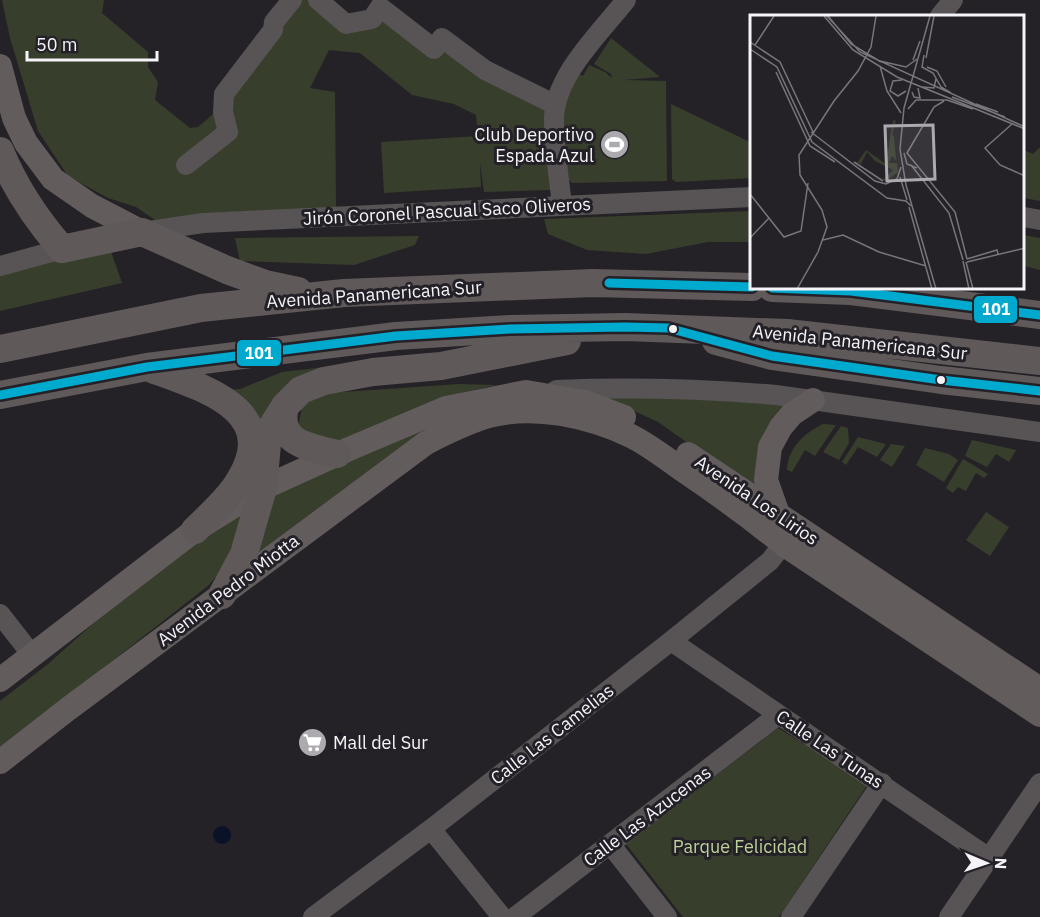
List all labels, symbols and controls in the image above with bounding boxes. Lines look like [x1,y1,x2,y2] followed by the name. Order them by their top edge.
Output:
[750,15,1025,290] inset map
[27,24,158,62] scale bar
[36,33,78,56] text: 50 m
[474,123,594,167] place label: Club Deportivo Espada Azul
[599,128,631,160] sports icon: Club Deportivo Espada Azul
[302,192,592,230] street label: Jirón Coronel Pascual Saco Oliveros
[266,275,483,313] street label: Avenida Panamericana Sur
[973,295,1018,324] line badge: 101
[982,299,1011,319] text: 101
[752,319,969,365] street label: Avenida Panamericana Sur
[667,323,679,335] unlabelled marker
[236,339,282,367] line badge: 101
[245,343,274,363] text: 101
[935,374,947,386] unlabelled marker
[691,450,823,550] street label: Avenida Los Lirios
[152,529,304,651] street label: Avenida Pedro Miotta
[486,679,618,789] street label: Calle Las Camelias
[772,705,888,793] street label: Calle Las Tunas
[296,726,328,758] supermarket icon: Mall del Sur
[333,731,428,754] place label: Mall del Sur
[579,760,715,872] street label: Calle Las Azucenas
[956,833,1016,893] north arrow
[673,835,807,858] park label: Parque Felicidad
[991,857,1011,870] text: N

